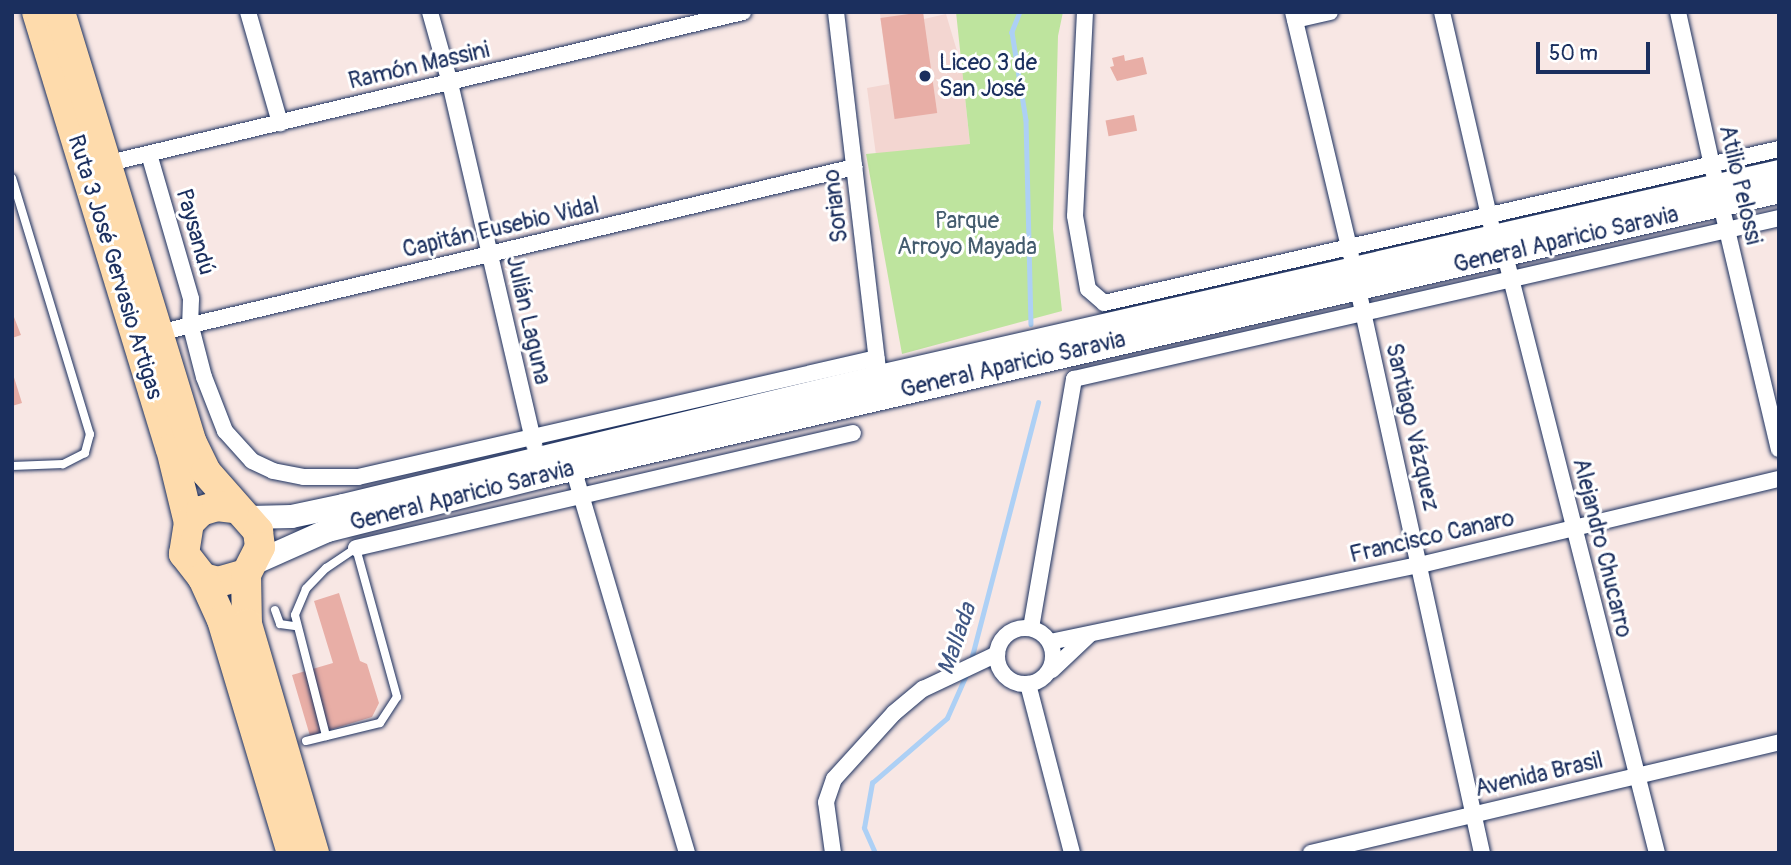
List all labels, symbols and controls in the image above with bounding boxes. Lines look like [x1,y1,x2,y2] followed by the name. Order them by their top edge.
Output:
[1539,28,1653,72] scale bar
[346,36,492,96] street label: Ramón Massini
[1549,40,1598,67] text: 50 m
[939,49,1037,103] place label: Liceo 3 de San José
[917,68,933,84] marker: Liceo 3 de San José
[1713,123,1767,247] street label: Atilio Pelossi
[62,131,168,403] street label: Ruta 3 José Gervasio Artigas
[818,168,854,244] street label: Soriano
[169,186,221,278] street label: Paysandú
[400,192,602,264] street label: Capitán Eusebio Vidal
[1451,201,1681,279] street label: General Aparicio Saravia
[897,207,1037,261] park label: Parque Arroyo Mayada
[500,253,556,387] street label: Julián Laguna
[898,326,1128,404] street label: General Aparicio Saravia
[1379,340,1445,514] street label: Santiago Vázquez
[347,455,577,537] street label: General Aparicio Saravia
[1566,456,1638,640] street label: Alejandro Chucarro
[1347,505,1517,569] street label: Francisco Canaro
[931,599,983,679] water label: Mallada
[1472,747,1606,803] street label: Avenida Brasil

